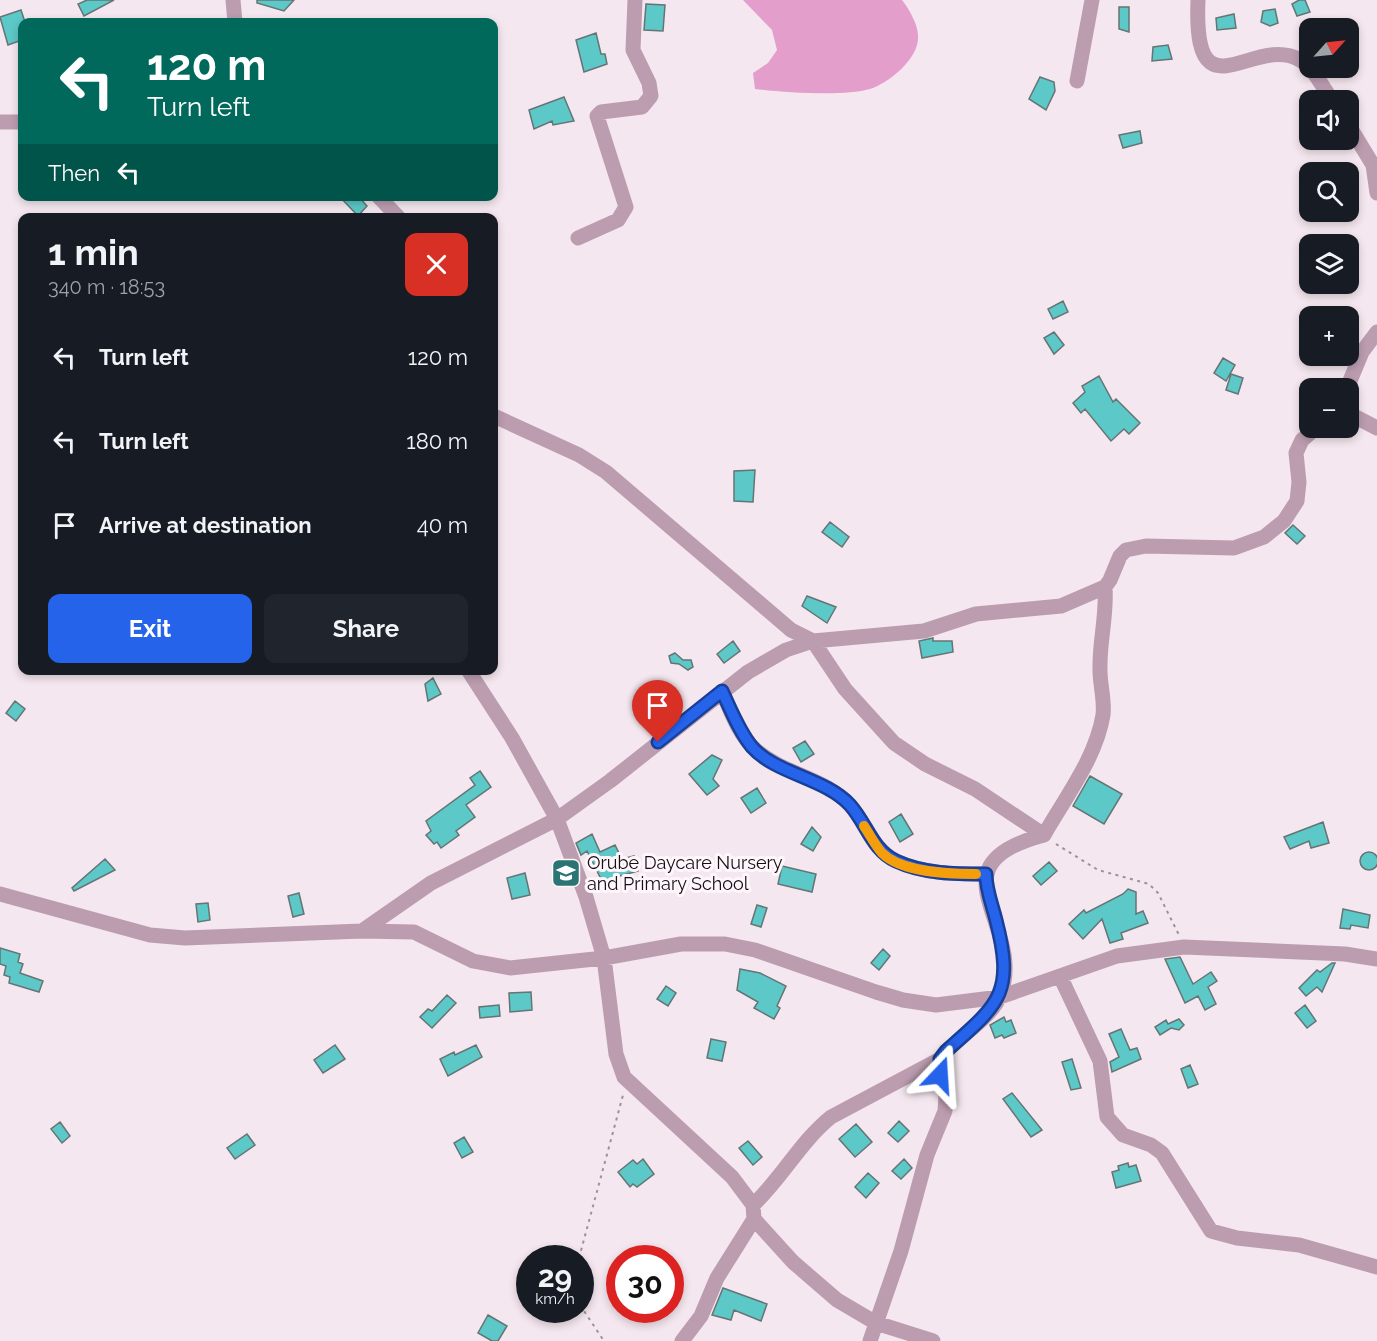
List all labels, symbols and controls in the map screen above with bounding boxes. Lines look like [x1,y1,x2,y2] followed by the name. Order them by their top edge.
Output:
[1299,18,1359,78] north arrow
[1299,18,1359,438] map controls
[147,41,266,90] text: 120 m
[48,42,126,120] icon: left
[1299,90,1359,150] button: sound
[147,91,250,122] text: Turn left
[112,156,145,189] icon: left
[48,160,100,186] text: Then
[1299,162,1359,222] button: search
[48,231,139,273] text: 1 min
[405,233,468,296] button: close
[1299,234,1359,294] button: layers
[48,275,165,299] text: 340 m · 18:53
[1299,306,1359,366] button: +
[48,341,81,374] icon: left
[99,344,189,370] text: Turn left
[408,344,468,370] text: 120 m
[1299,378,1359,438] button: −
[48,425,81,458] icon: left
[99,428,189,454] text: Turn left
[406,428,468,454] text: 180 m
[48,509,81,542] icon: arrive
[99,512,312,538] text: Arrive at destination
[417,512,468,538] text: 40 m
[48,594,252,663] button: Exit
[264,594,468,663] button: Share
[632,680,683,742] pin
[641,689,674,722] icon: arrive
[587,852,783,894] place label: Orube Daycare Nursery and Primary School
[550,857,582,889] school or university icon: Orube Daycare Nursery and Primary School
[908,1043,972,1107] position arrow
[606,1245,684,1323] speed limit sign: 30
[538,1259,572,1294] text: 29
[535,1290,575,1308] text: km/h

